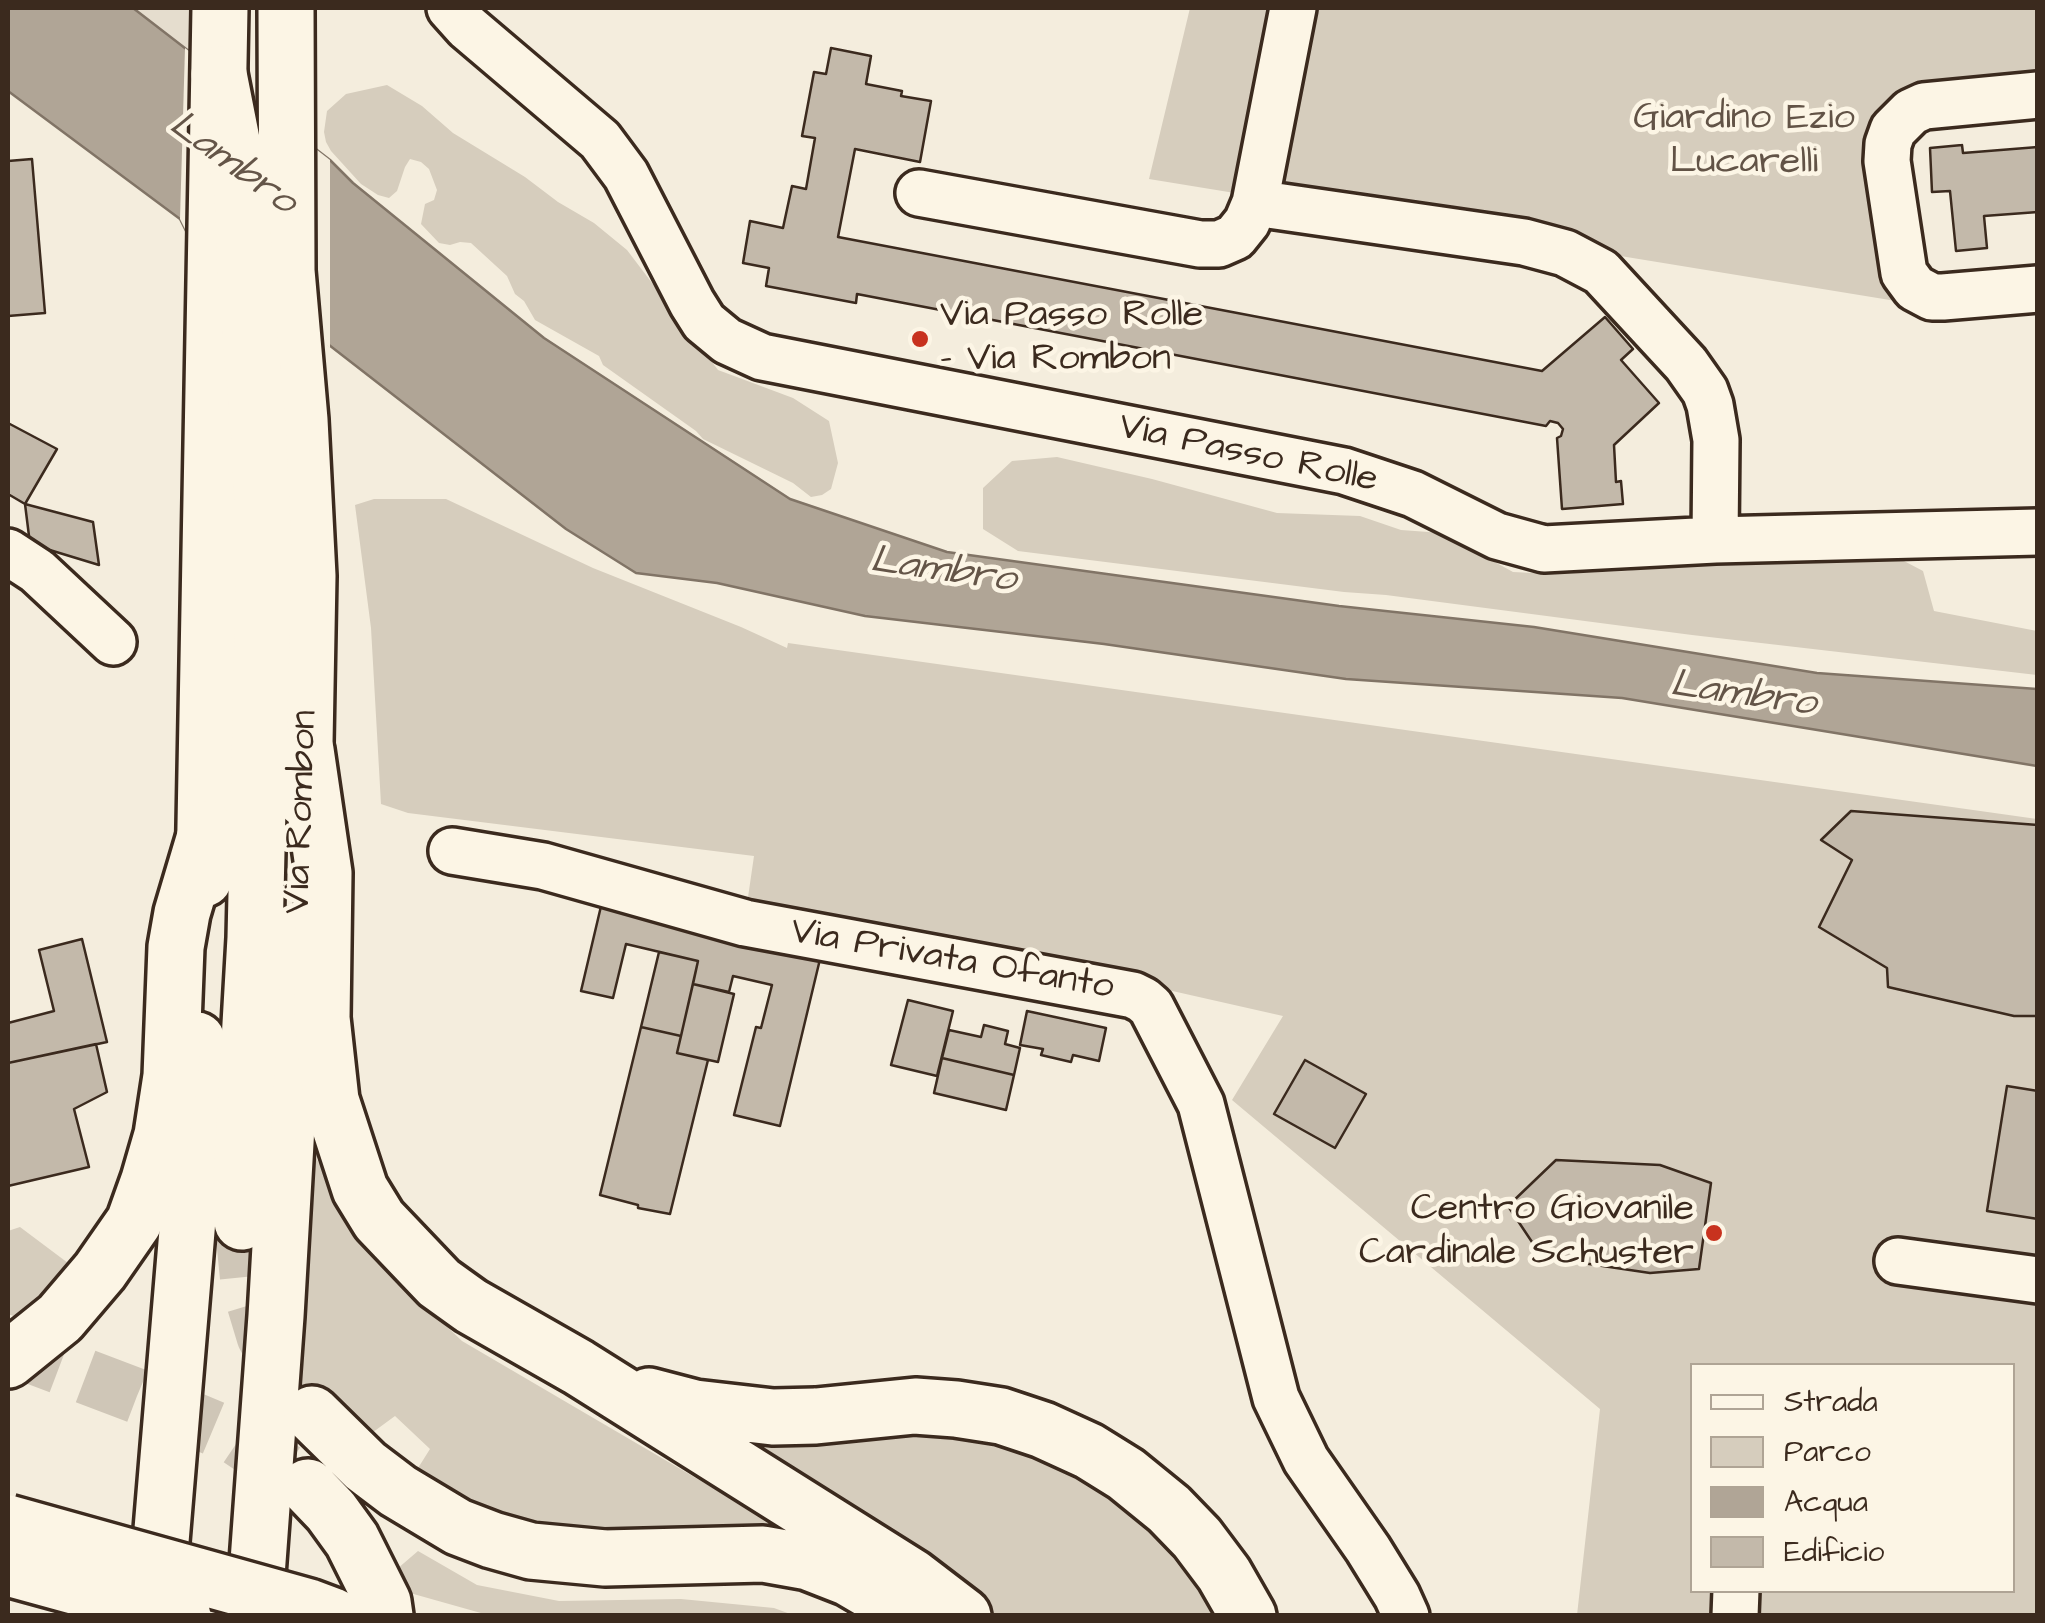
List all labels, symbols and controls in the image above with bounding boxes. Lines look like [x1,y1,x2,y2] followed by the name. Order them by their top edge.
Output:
[1633,97,1855,186] park label: Giardino Ezio Lucarelli
[159,103,305,227] water label: Lambro
[940,294,1203,383] place label: Via Passo Rolle - Via Rombon
[909,328,931,350] marker: Via Passo Rolle - Via Rombon
[1114,405,1382,505] street label: Via Passo Rolle
[867,538,1019,606] water label: Lambro
[1667,662,1819,730] water label: Lambro
[277,709,329,915] street label: Via Rombon
[787,910,1117,1012] street label: Via Privata Ofanto
[1359,1188,1694,1278] place label: Centro Giovanile Cardinale Schuster
[1703,1222,1725,1244] marker: Centro Giovanile Cardinale Schuster
[1690,1363,2015,1593] legend
[1784,1381,1878,1423] text: Strada
[1784,1431,1871,1473] text: Parco
[1784,1481,1868,1523] text: Acqua
[1784,1531,1884,1573] text: Edificio

